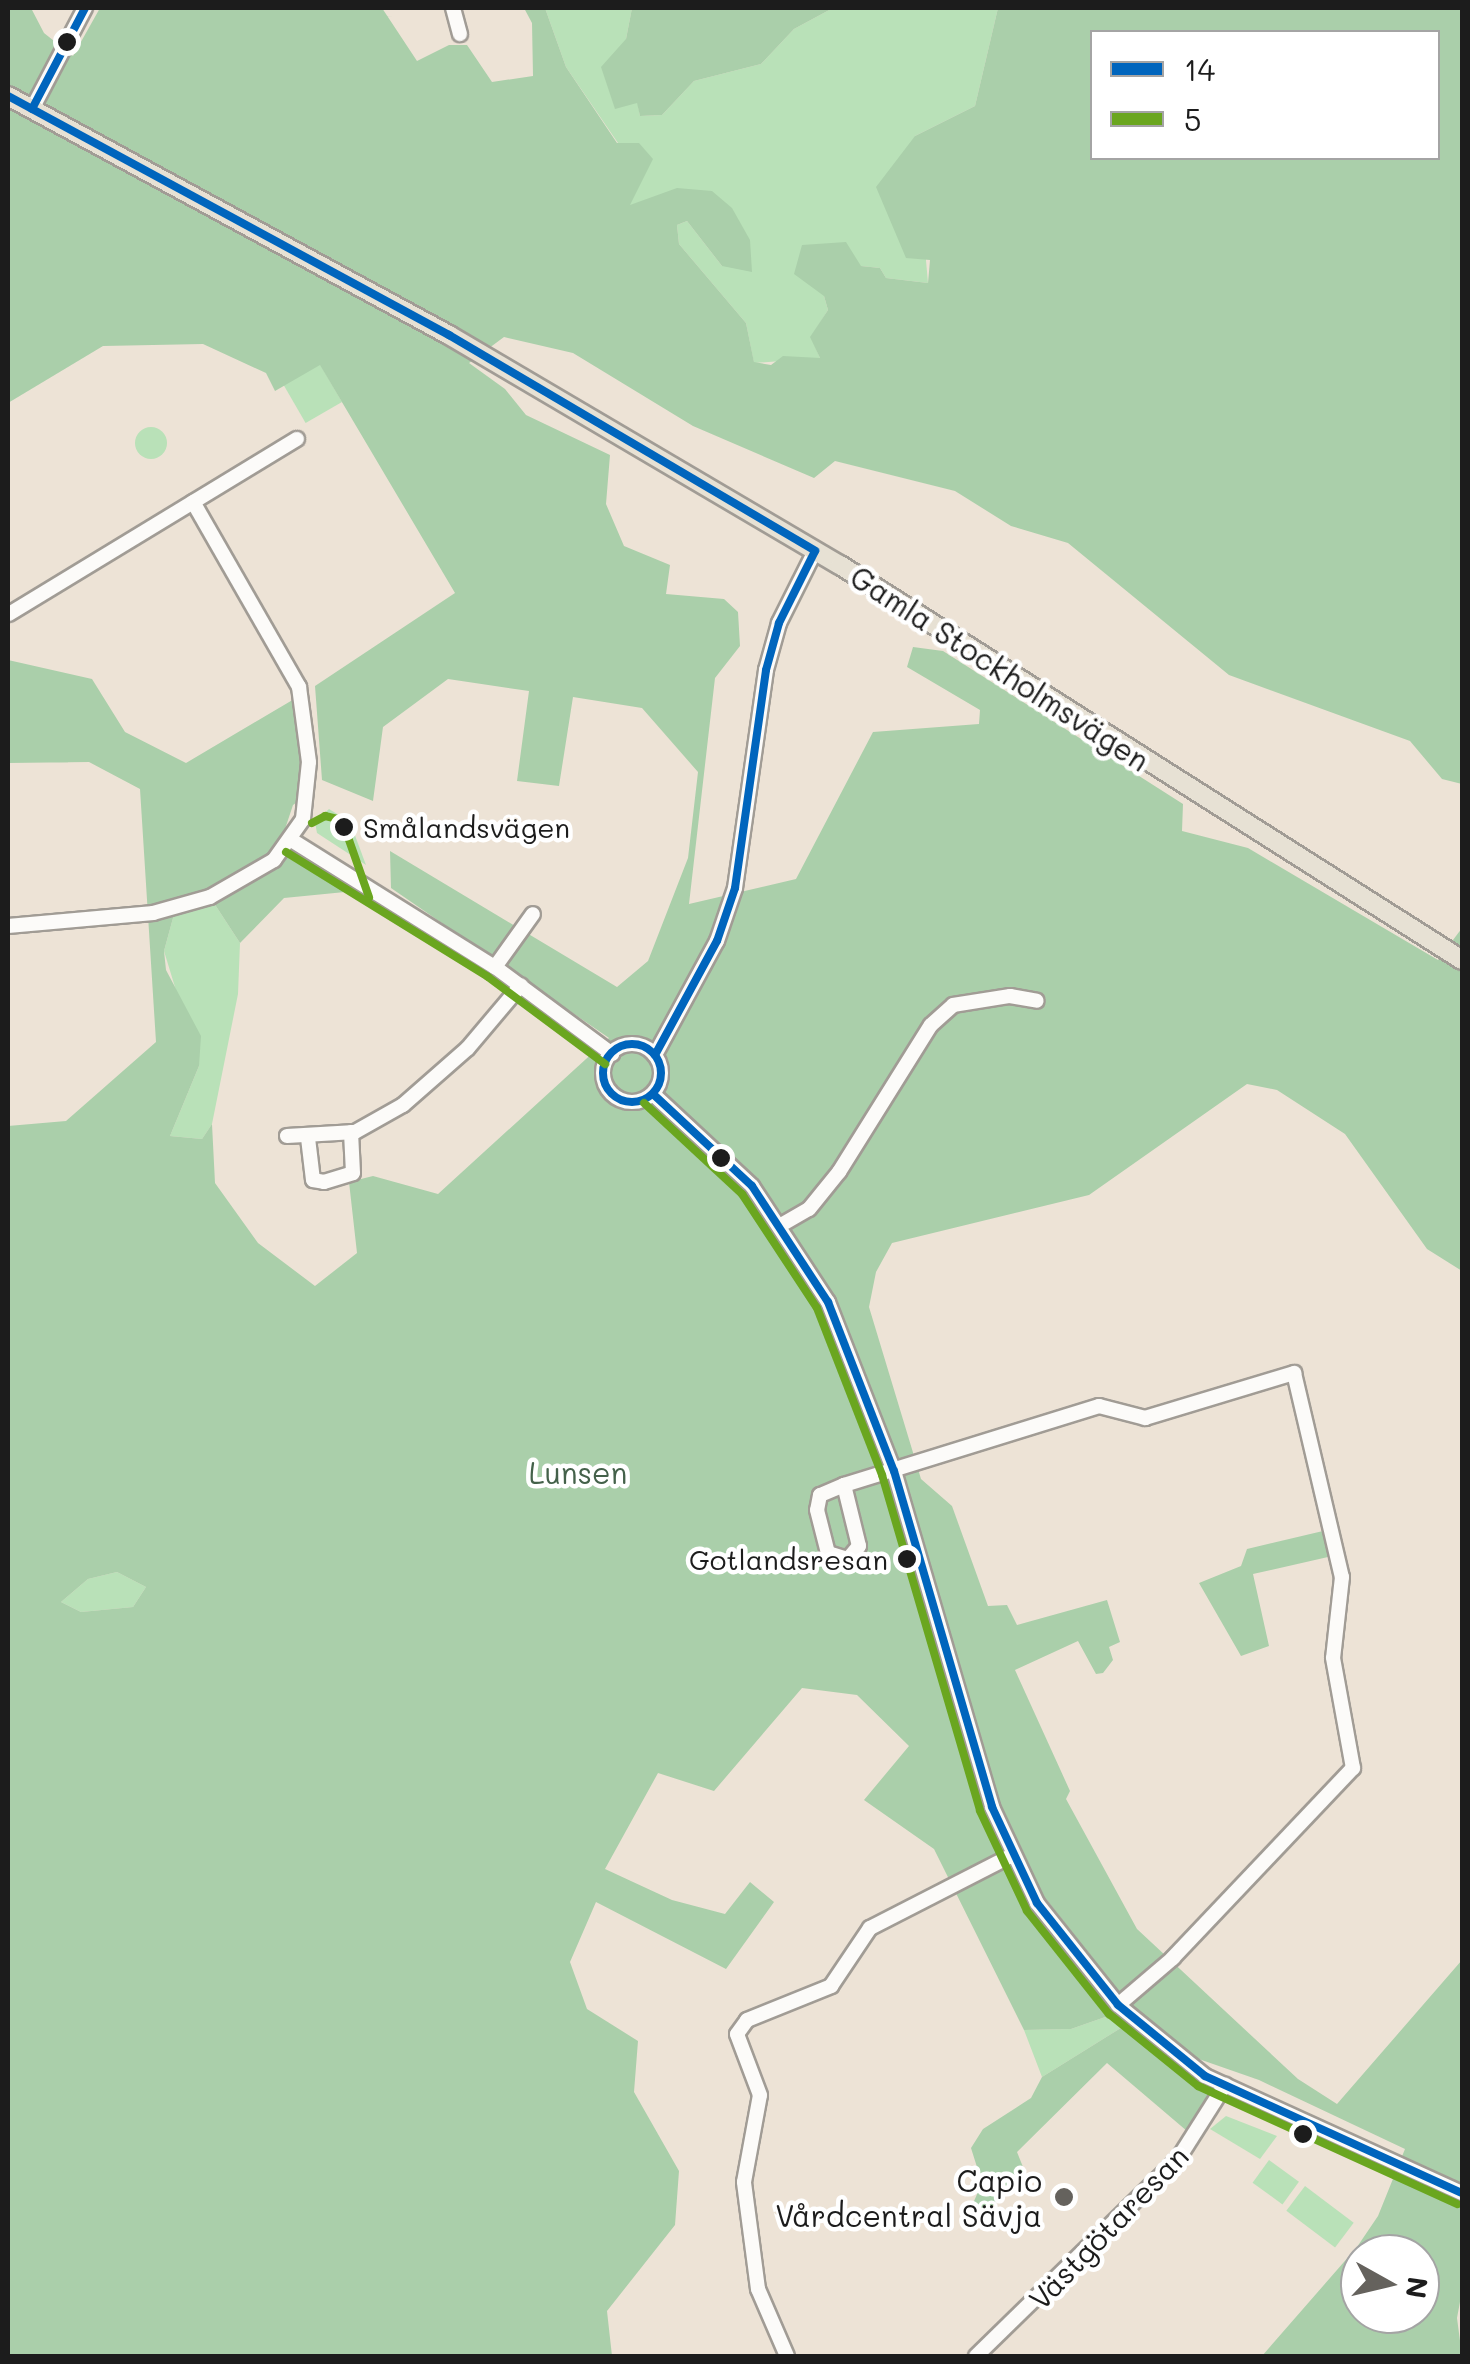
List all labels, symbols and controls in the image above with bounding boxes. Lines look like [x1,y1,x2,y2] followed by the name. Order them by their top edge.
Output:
[1090,30,1440,160] legend
[57,32,77,52] unlabelled marker
[1184,49,1215,89] text: 14
[1184,99,1202,139] text: 5
[844,558,1156,778] street label: Gamla Stockholmsvägen
[363,810,570,844] place label: Smålandsvägen
[334,817,354,837] marker: Smålandsvägen
[711,1148,731,1168] unlabelled marker
[529,1454,627,1490] park label: Lunsen
[689,1542,888,1576] place label: Gotlandsresan
[897,1549,917,1569] marker: Gotlandsresan
[1293,2124,1313,2144] unlabelled marker
[1021,2138,1195,2316] street label: Västgötaresan
[775,2162,1042,2232] place label: Capio Vårdcentral Sävja
[1051,2184,1077,2210] marker: Capio Vårdcentral Sävja
[1340,2234,1440,2334] north arrow
[1398,2275,1437,2301] text: N

